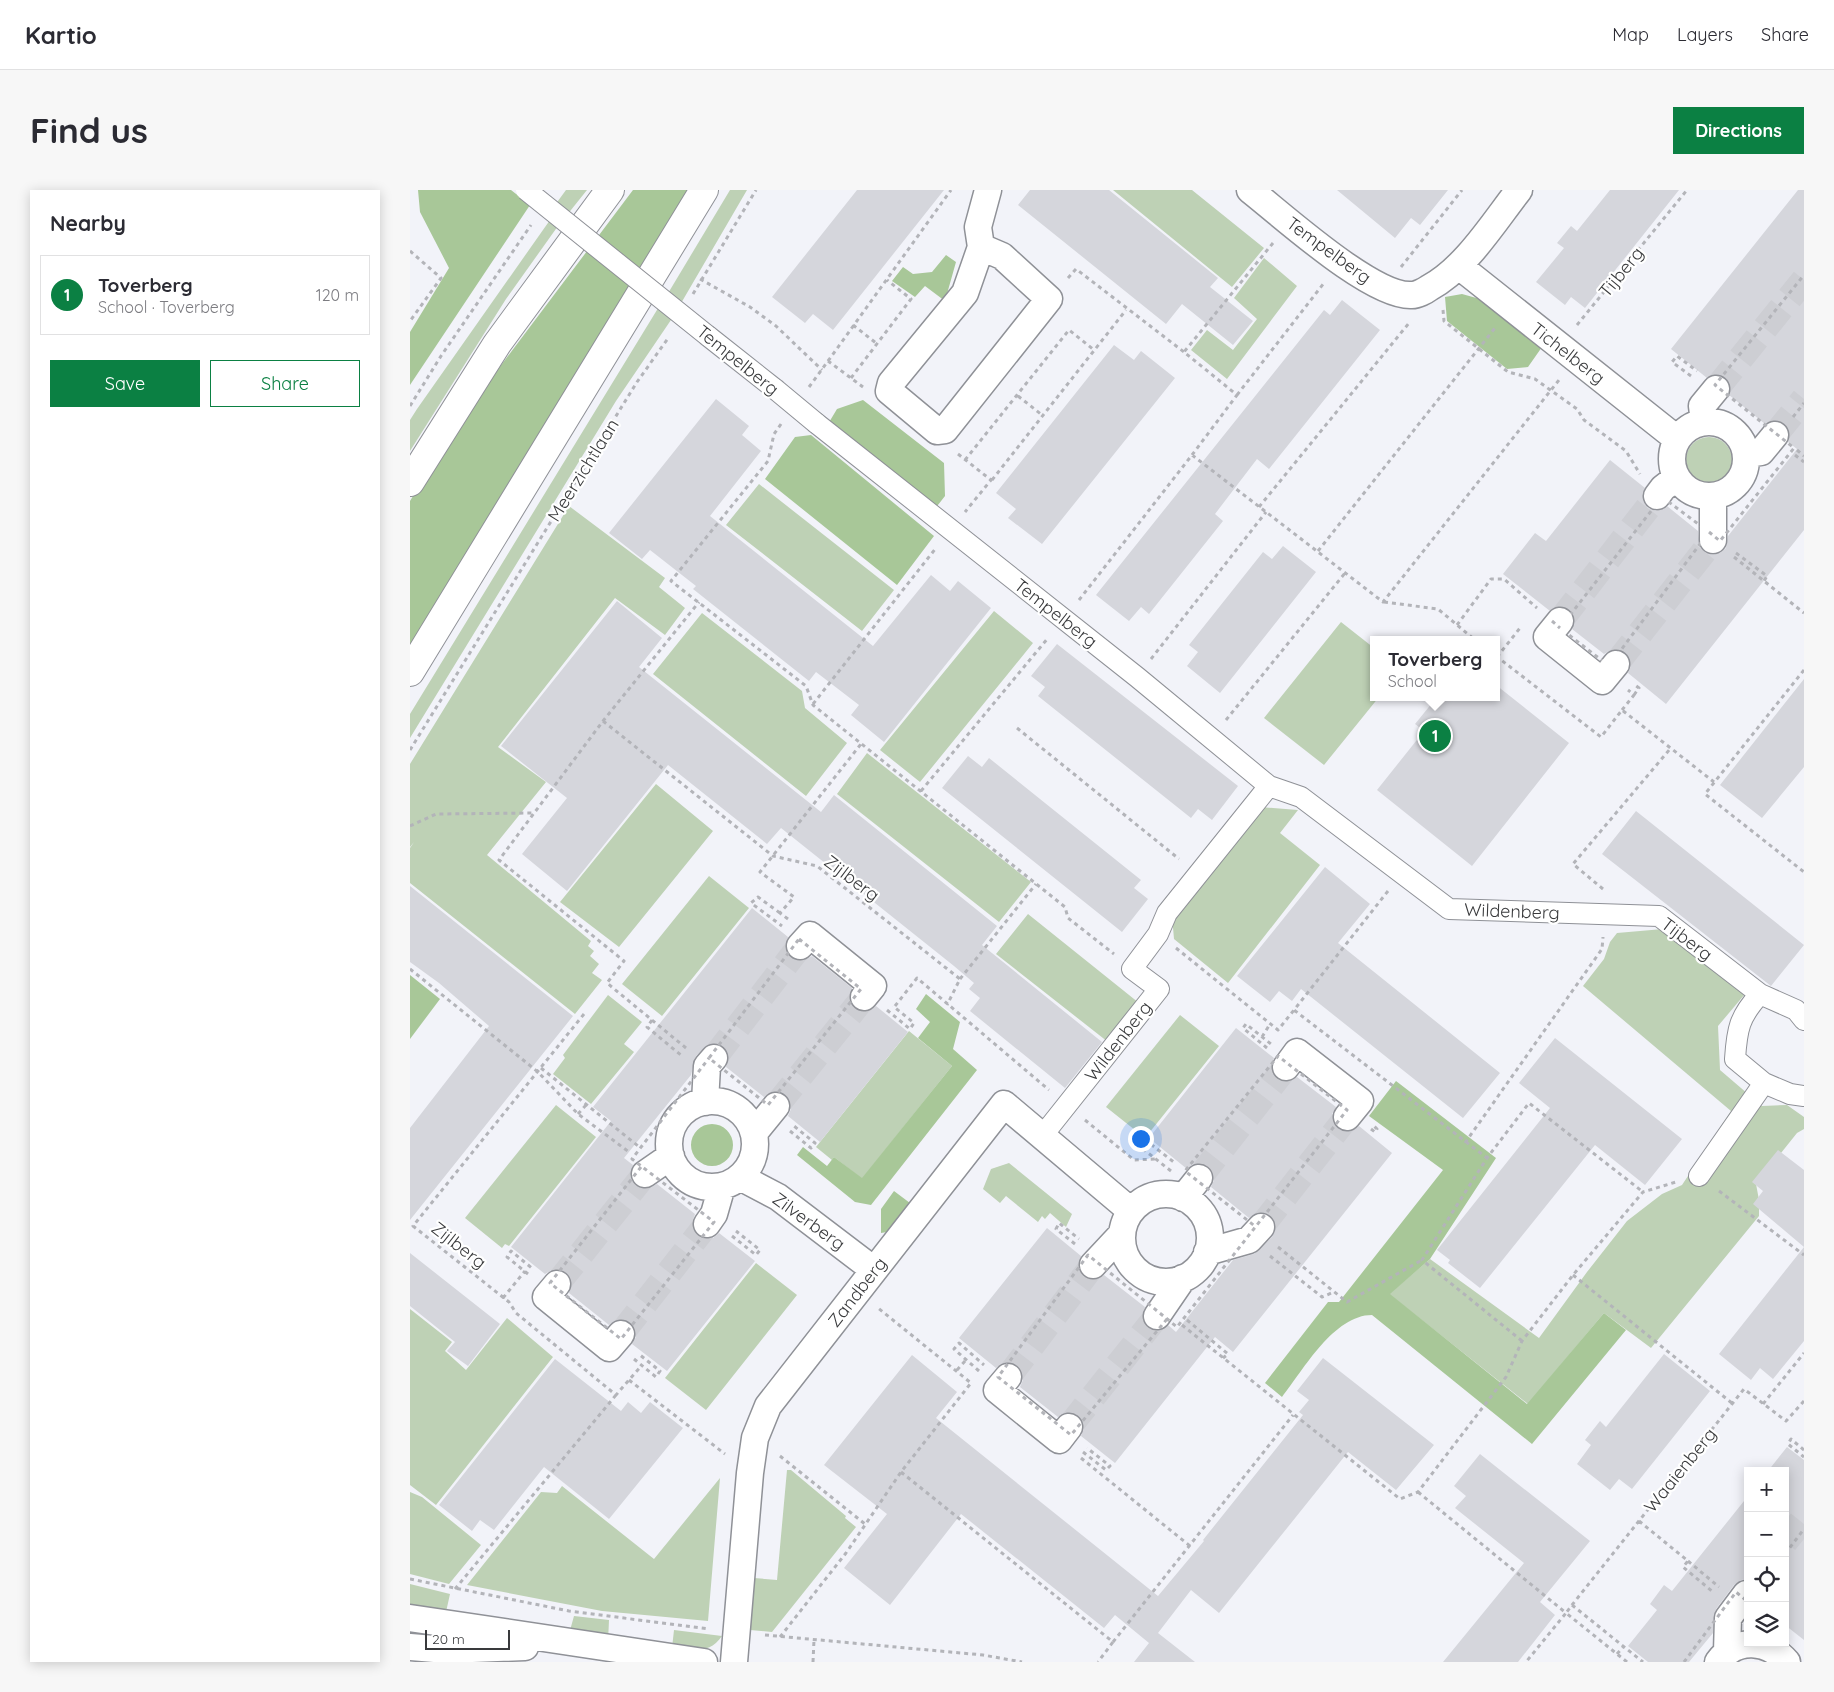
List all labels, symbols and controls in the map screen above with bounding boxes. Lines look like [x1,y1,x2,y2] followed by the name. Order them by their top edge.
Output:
[25,20,97,50] text: Kartio
[1612,23,1649,46] text: Map
[1677,23,1733,46] text: Layers
[1761,23,1809,46] text: Share
[1673,107,1804,154] button: Directions
[30,108,148,152] text: Find us
[50,210,126,236] text: Nearby
[1282,211,1376,289] street label: Tempelberg
[1594,242,1648,302] street label: Tijberg
[98,273,193,297] text: Toverberg
[64,285,70,305] text: 1
[316,285,359,305] text: 120 m
[98,297,235,317] text: School · Toverberg
[1526,317,1610,389] street label: Tichelberg
[692,320,784,400] street label: Tempelberg
[50,360,200,407] button: Save
[210,360,360,407] button: Share
[542,414,624,526] street label: Meerzichtlaan
[1010,573,1102,653] street label: Tempelberg
[1370,636,1500,701] popup
[1388,647,1482,671] text: Toverberg
[1388,671,1437,691] text: School
[1419,717,1451,755] pin: 1
[820,850,884,906] street label: Zijlberg
[1464,898,1560,924] street label: Wildenberg
[1657,912,1717,966] street label: Tijberg
[1079,996,1157,1086] street label: Wildenberg
[1128,1126,1154,1152] your location
[768,1187,850,1255] street label: Zilverberg
[427,1216,491,1274] street label: Zijlberg
[822,1252,892,1332] street label: Zandberg
[1639,1423,1721,1517] street label: Waaienberg
[1744,1467,1789,1647] map controls
[1744,1467,1789,1512] button: +
[1744,1512,1789,1557] button: −
[1744,1557,1789,1602] button: locate
[1744,1602,1789,1647] button: layers
[425,1627,510,1650] scale bar
[432,1630,465,1648] text: 20 m

